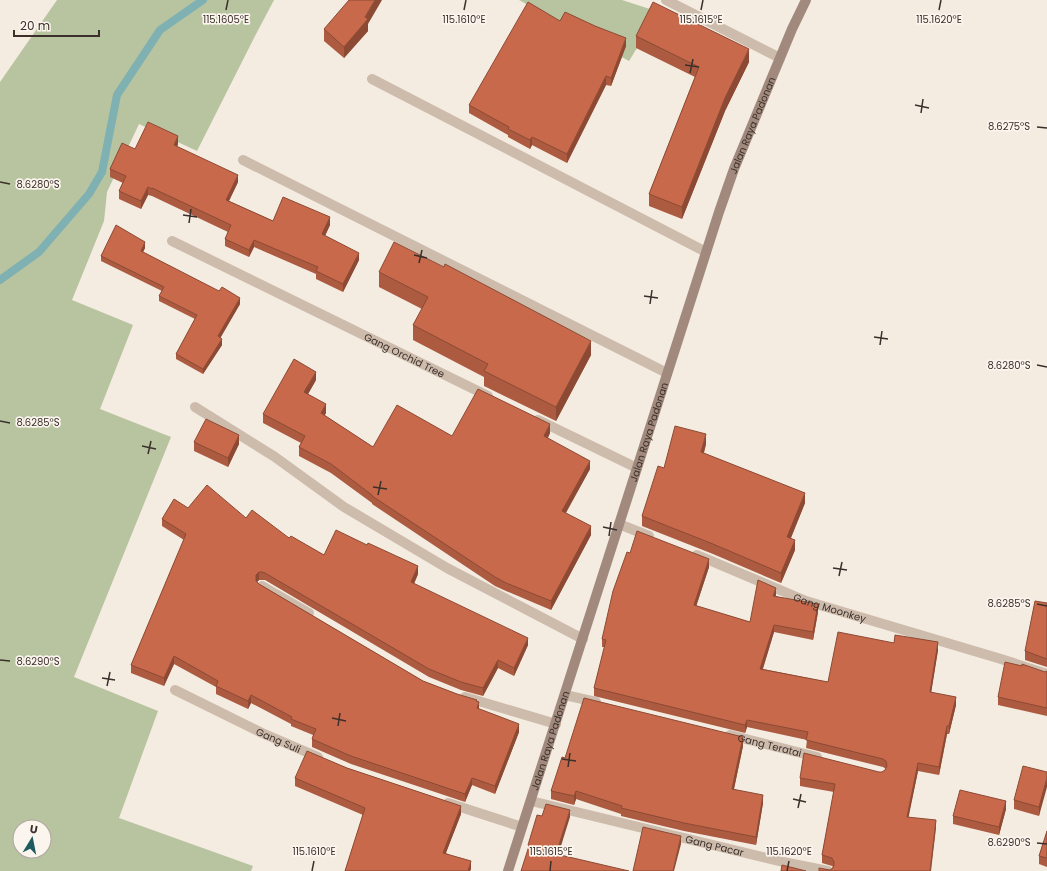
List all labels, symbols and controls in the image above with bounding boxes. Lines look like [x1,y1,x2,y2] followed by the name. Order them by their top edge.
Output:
[14,12,99,38] scale bar
[203,12,249,27] text: 115.1605°E
[442,12,486,27] text: 115.1610°E
[679,12,723,27] text: 115.1615°E
[916,12,962,27] text: 115.1620°E
[20,17,50,34] text: 20 m
[725,74,779,176] street label: Jalan Raya Padonan
[988,119,1030,134] text: 8.6275°S
[16,177,60,192] text: 8.6280°S
[362,329,447,381] street label: Gang Orchid Tree
[987,358,1031,373] text: 8.6280°S
[626,380,672,484] street label: Jalan Raya Padonan
[16,415,60,430] text: 8.6285°S
[791,589,868,626] street label: Gang Moonkey
[987,596,1031,611] text: 8.6285°S
[16,654,60,669] text: 8.6290°S
[527,689,573,792] street label: Jalan Raya Padonan
[253,724,303,756] street label: Gang Suli
[736,730,803,760] street label: Gang Teratai
[12,819,52,859] north arrow
[29,821,39,838] text: U
[684,831,746,860] street label: Gang Pacar
[987,835,1031,850] text: 8.6290°S
[292,844,336,859] text: 115.1610°E
[529,844,573,859] text: 115.1615°E
[766,844,812,859] text: 115.1620°E

